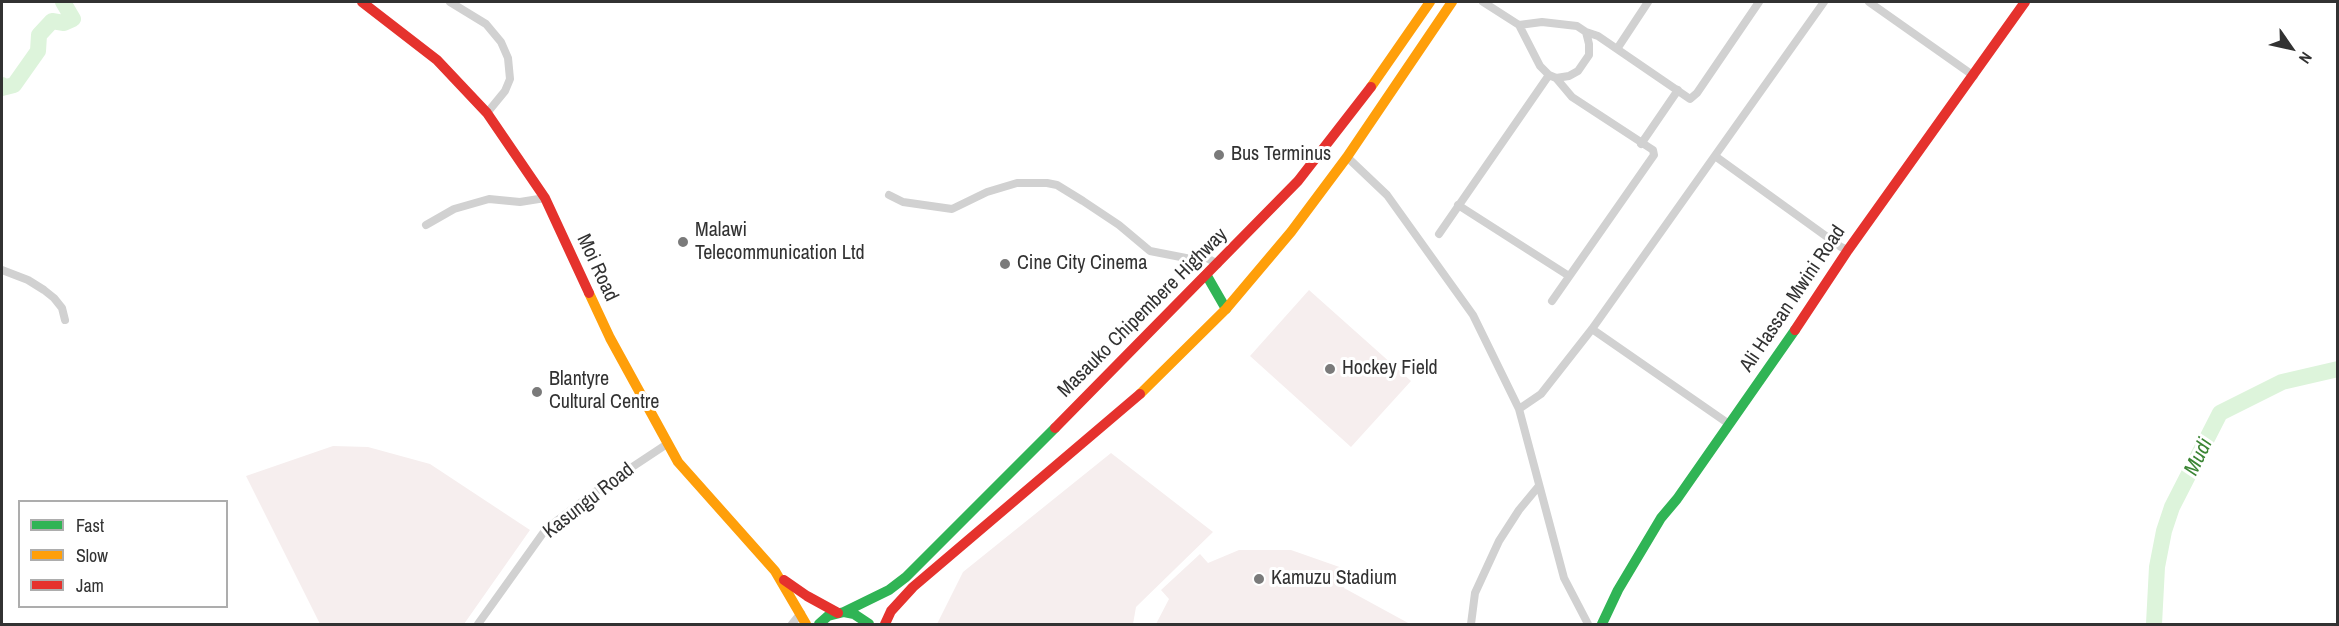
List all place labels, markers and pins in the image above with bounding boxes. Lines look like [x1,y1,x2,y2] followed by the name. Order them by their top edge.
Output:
[1231,143,1331,167] place label: Bus Terminus
[1212,148,1226,162] marker: Bus Terminus
[695,219,865,266] place label: Malawi Telecommunication Ltd
[676,235,690,249] marker: Malawi Telecommunication Ltd
[1017,252,1147,276] place label: Cine City Cinema
[998,257,1012,271] marker: Cine City Cinema
[1342,357,1438,381] place label: Hockey Field
[1323,362,1337,376] marker: Hockey Field
[549,368,659,415] place label: Blantyre Cultural Centre
[530,385,544,399] marker: Blantyre Cultural Centre
[1271,567,1397,591] place label: Kamuzu Stadium
[1252,572,1266,586] marker: Kamuzu Stadium

